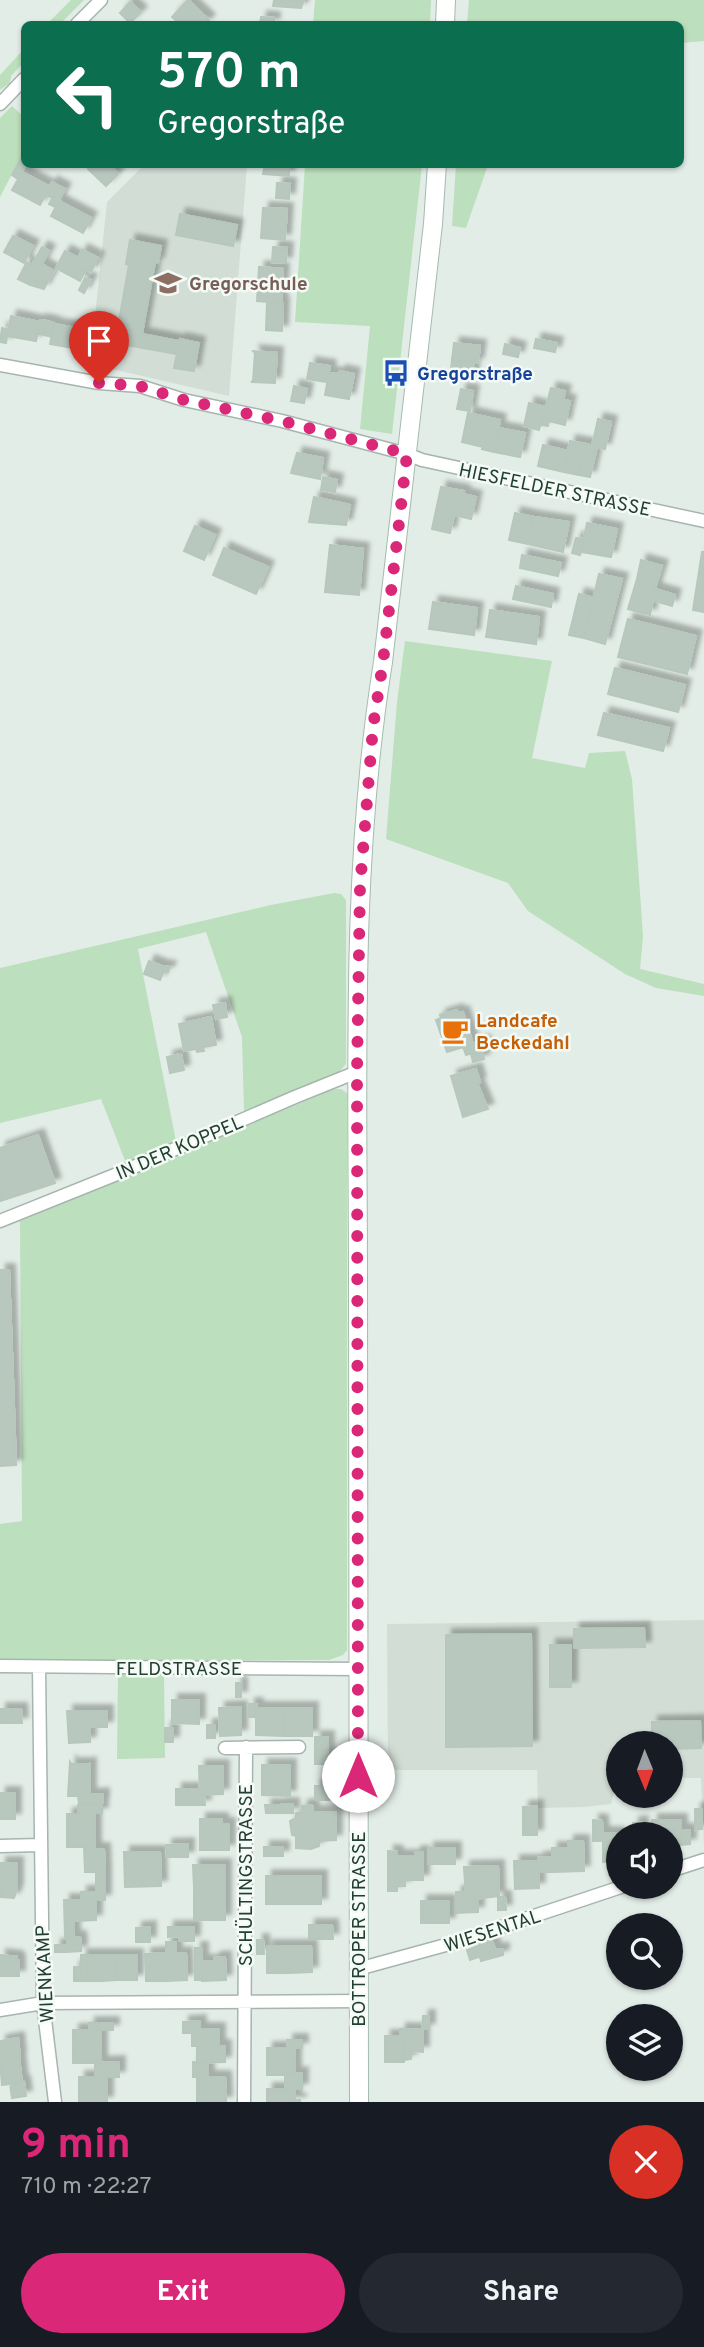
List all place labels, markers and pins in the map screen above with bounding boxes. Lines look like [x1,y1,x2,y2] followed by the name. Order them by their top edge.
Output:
[153,268,183,298] school or university icon: Gregorschule
[189,273,308,297] place label: Gregorschule
[69,311,129,383] pin
[381,358,411,388] bus stop icon: Gregorstraße
[417,363,533,387] place label: Gregorstraße
[476,1010,570,1056] place label: Landcafe Beckedahl
[440,1016,470,1046] cafe icon: Landcafe Beckedahl

